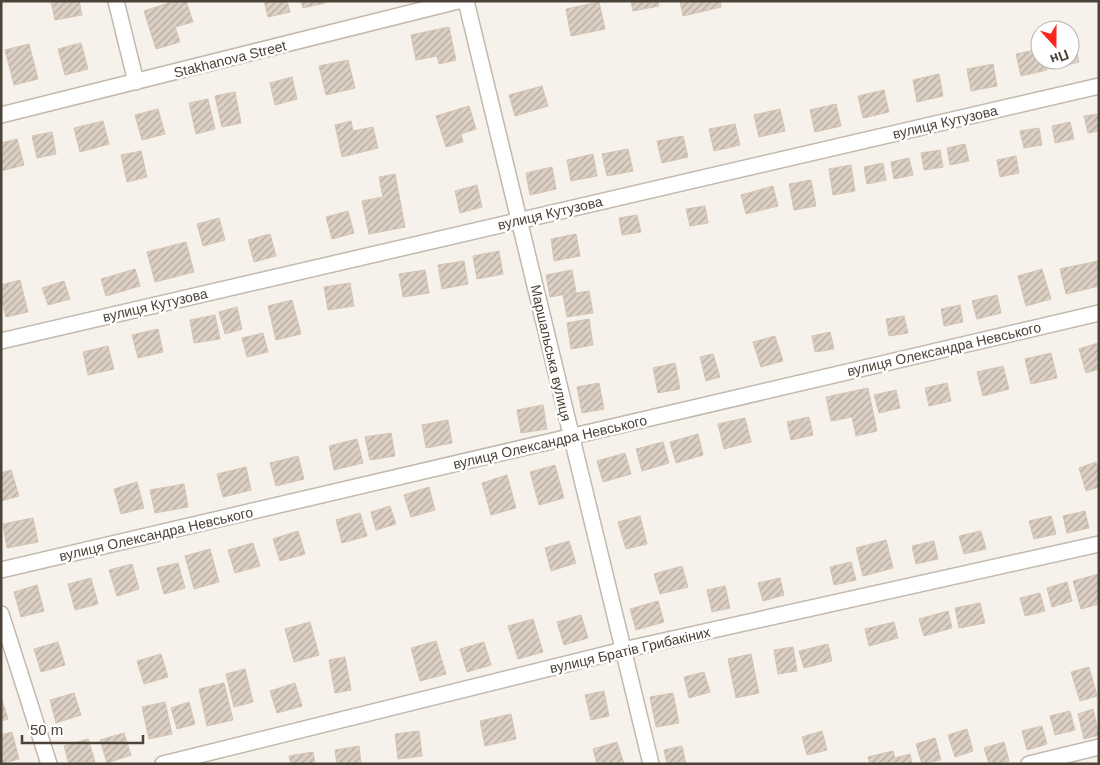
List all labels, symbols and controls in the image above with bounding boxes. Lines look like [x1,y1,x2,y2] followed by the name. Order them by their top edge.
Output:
[1030,20,1080,70] north arrow
[172,37,288,81] street label: Stakhanova Street
[1048,46,1071,68] text: Пн
[891,102,999,142] street label: вулиця Кутузова
[496,193,604,233] street label: вулиця Кутузова
[527,283,575,423] street label: Маршальська вулиця
[101,285,209,325] street label: вулиця Кутузова
[845,319,1043,379] street label: вулиця Олександра Невського
[451,412,649,472] street label: вулиця Олександра Невського
[57,504,255,564] street label: вулиця Олександра Невського
[548,624,712,676] street label: вулиця Братів Грибакіних
[22,712,144,744] scale bar
[30,721,63,738] text: 50 m

